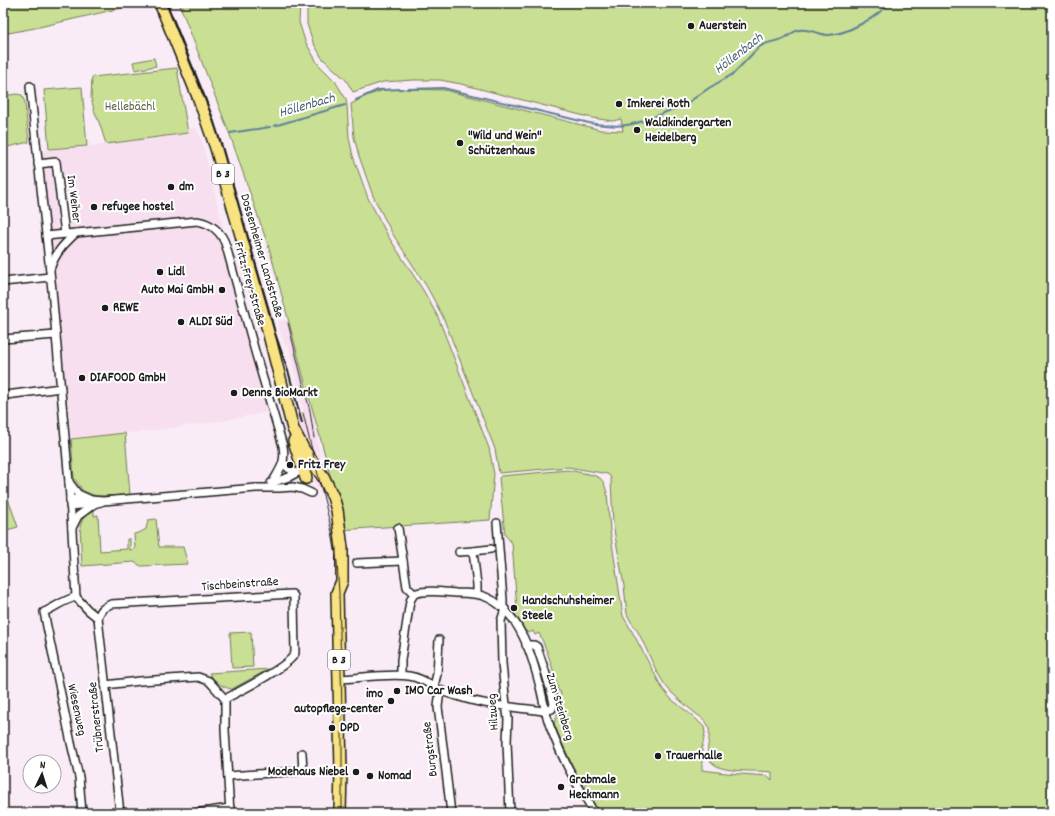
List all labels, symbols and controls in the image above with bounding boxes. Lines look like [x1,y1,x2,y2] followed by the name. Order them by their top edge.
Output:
[699,17,747,36] place label: Auerstein
[686,21,696,31] marker: Auerstein
[710,28,768,80] water label: Höllenbach
[277,88,338,124] water label: Höllenbach
[627,95,690,114] place label: Imkerei Roth
[105,98,155,117] park label: Hellebächl
[614,99,624,109] marker: Imkerei Roth
[645,114,731,148] place label: Waldkindergarten Heidelberg
[632,125,642,135] marker: Waldkindergarten Heidelberg
[468,127,542,161] place label: "Wild und Wein" Schützenhaus
[455,138,465,148] marker: "Wild und Wein" Schützenhaus
[212,164,234,184] road number: B 3
[61,174,85,224] street label: Im Weiher
[179,178,194,197] place label: dm
[166,182,176,192] marker: dm
[234,192,288,321] street label: Dossenheimer Landstraße
[102,198,175,217] place label: refugee hostel
[89,202,99,212] marker: refugee hostel
[228,240,270,328] street label: Fritz-Frey-Straße
[168,263,186,282] place label: Lidl
[155,267,165,277] marker: Lidl
[141,281,214,300] place label: Auto Mai GmbH
[217,285,227,295] marker: Auto Mai GmbH
[113,299,140,318] place label: REWE
[100,303,110,313] marker: REWE
[189,313,233,332] place label: ALDI Süd
[176,317,186,327] marker: ALDI Süd
[90,369,166,388] place label: DIAFOOD GmbH
[77,373,87,383] marker: DIAFOOD GmbH
[242,384,318,403] place label: Denns BioMarkt
[229,388,239,398] marker: Denns BioMarkt
[298,456,346,475] place label: Fritz Frey
[285,460,295,470] marker: Fritz Frey
[201,573,279,597] street label: Tischbeinstraße
[522,592,615,626] place label: Handschuhsheimer Steele
[509,603,519,613] marker: Handschuhsheimer Steele
[328,650,350,670] road number: B 3
[540,671,578,743] street label: Zum Steinberg
[84,680,110,753] street label: Trübnerstraße
[61,682,91,738] street label: Wiesenweg
[405,682,472,701] place label: IMO Car Wash
[294,685,384,719] place label: imo autopflege-center
[392,686,402,696] marker: IMO Car Wash
[483,693,505,731] street label: Hilzweg
[386,696,396,706] marker: imo autopflege-center
[340,719,360,738] place label: DPD
[418,720,444,778] street label: Burgstraße
[327,723,337,733] marker: DPD
[666,747,723,766] place label: Trauerhalle
[653,751,663,761] marker: Trauerhalle
[22,754,62,794] north arrow
[39,758,46,774] text: N
[268,763,349,782] place label: Modehaus Niebel
[351,767,361,777] marker: Modehaus Niebel
[378,767,411,786] place label: Nomad
[365,771,375,781] marker: Nomad
[569,771,619,805] place label: Grabmale Heckmann
[556,782,566,792] marker: Grabmale Heckmann

